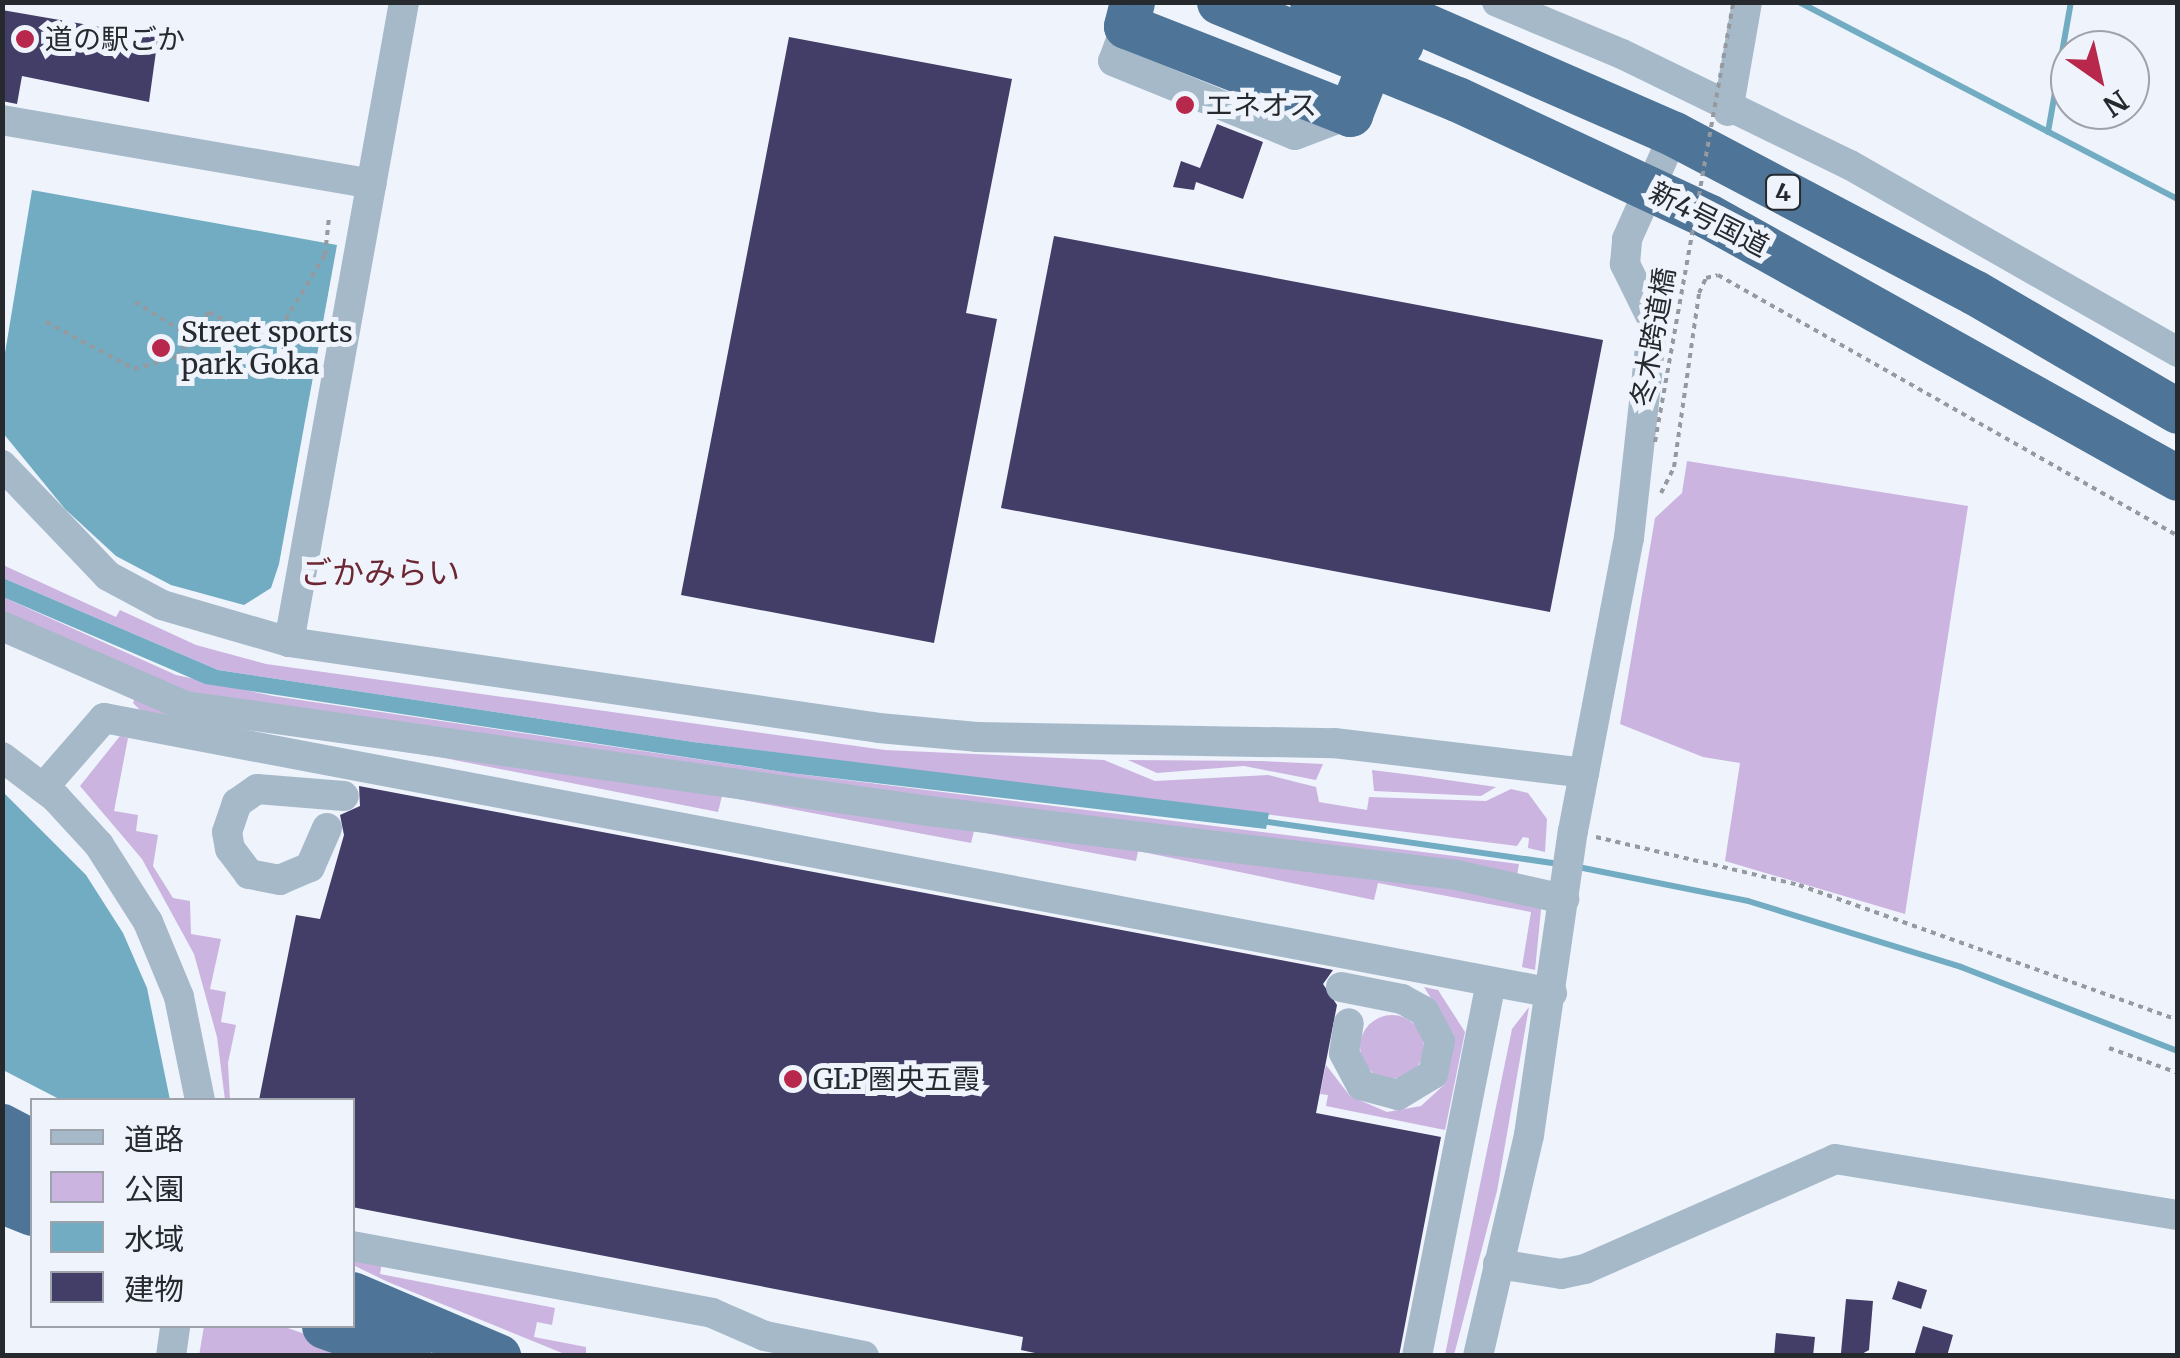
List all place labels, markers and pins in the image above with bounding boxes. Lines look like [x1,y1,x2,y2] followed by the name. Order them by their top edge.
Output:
[45,22,185,56] place label: 道の駅ごか
[14,28,36,50] marker: 道の駅ごか
[1205,88,1317,122] place label: エネオス
[1174,94,1196,116] marker: エネオス
[181,315,353,381] place label: Street sports park Goka
[150,337,172,359] marker: Street sports park Goka
[813,1062,980,1096] place label: GLP圏央五霞
[782,1068,804,1090] marker: GLP圏央五霞

